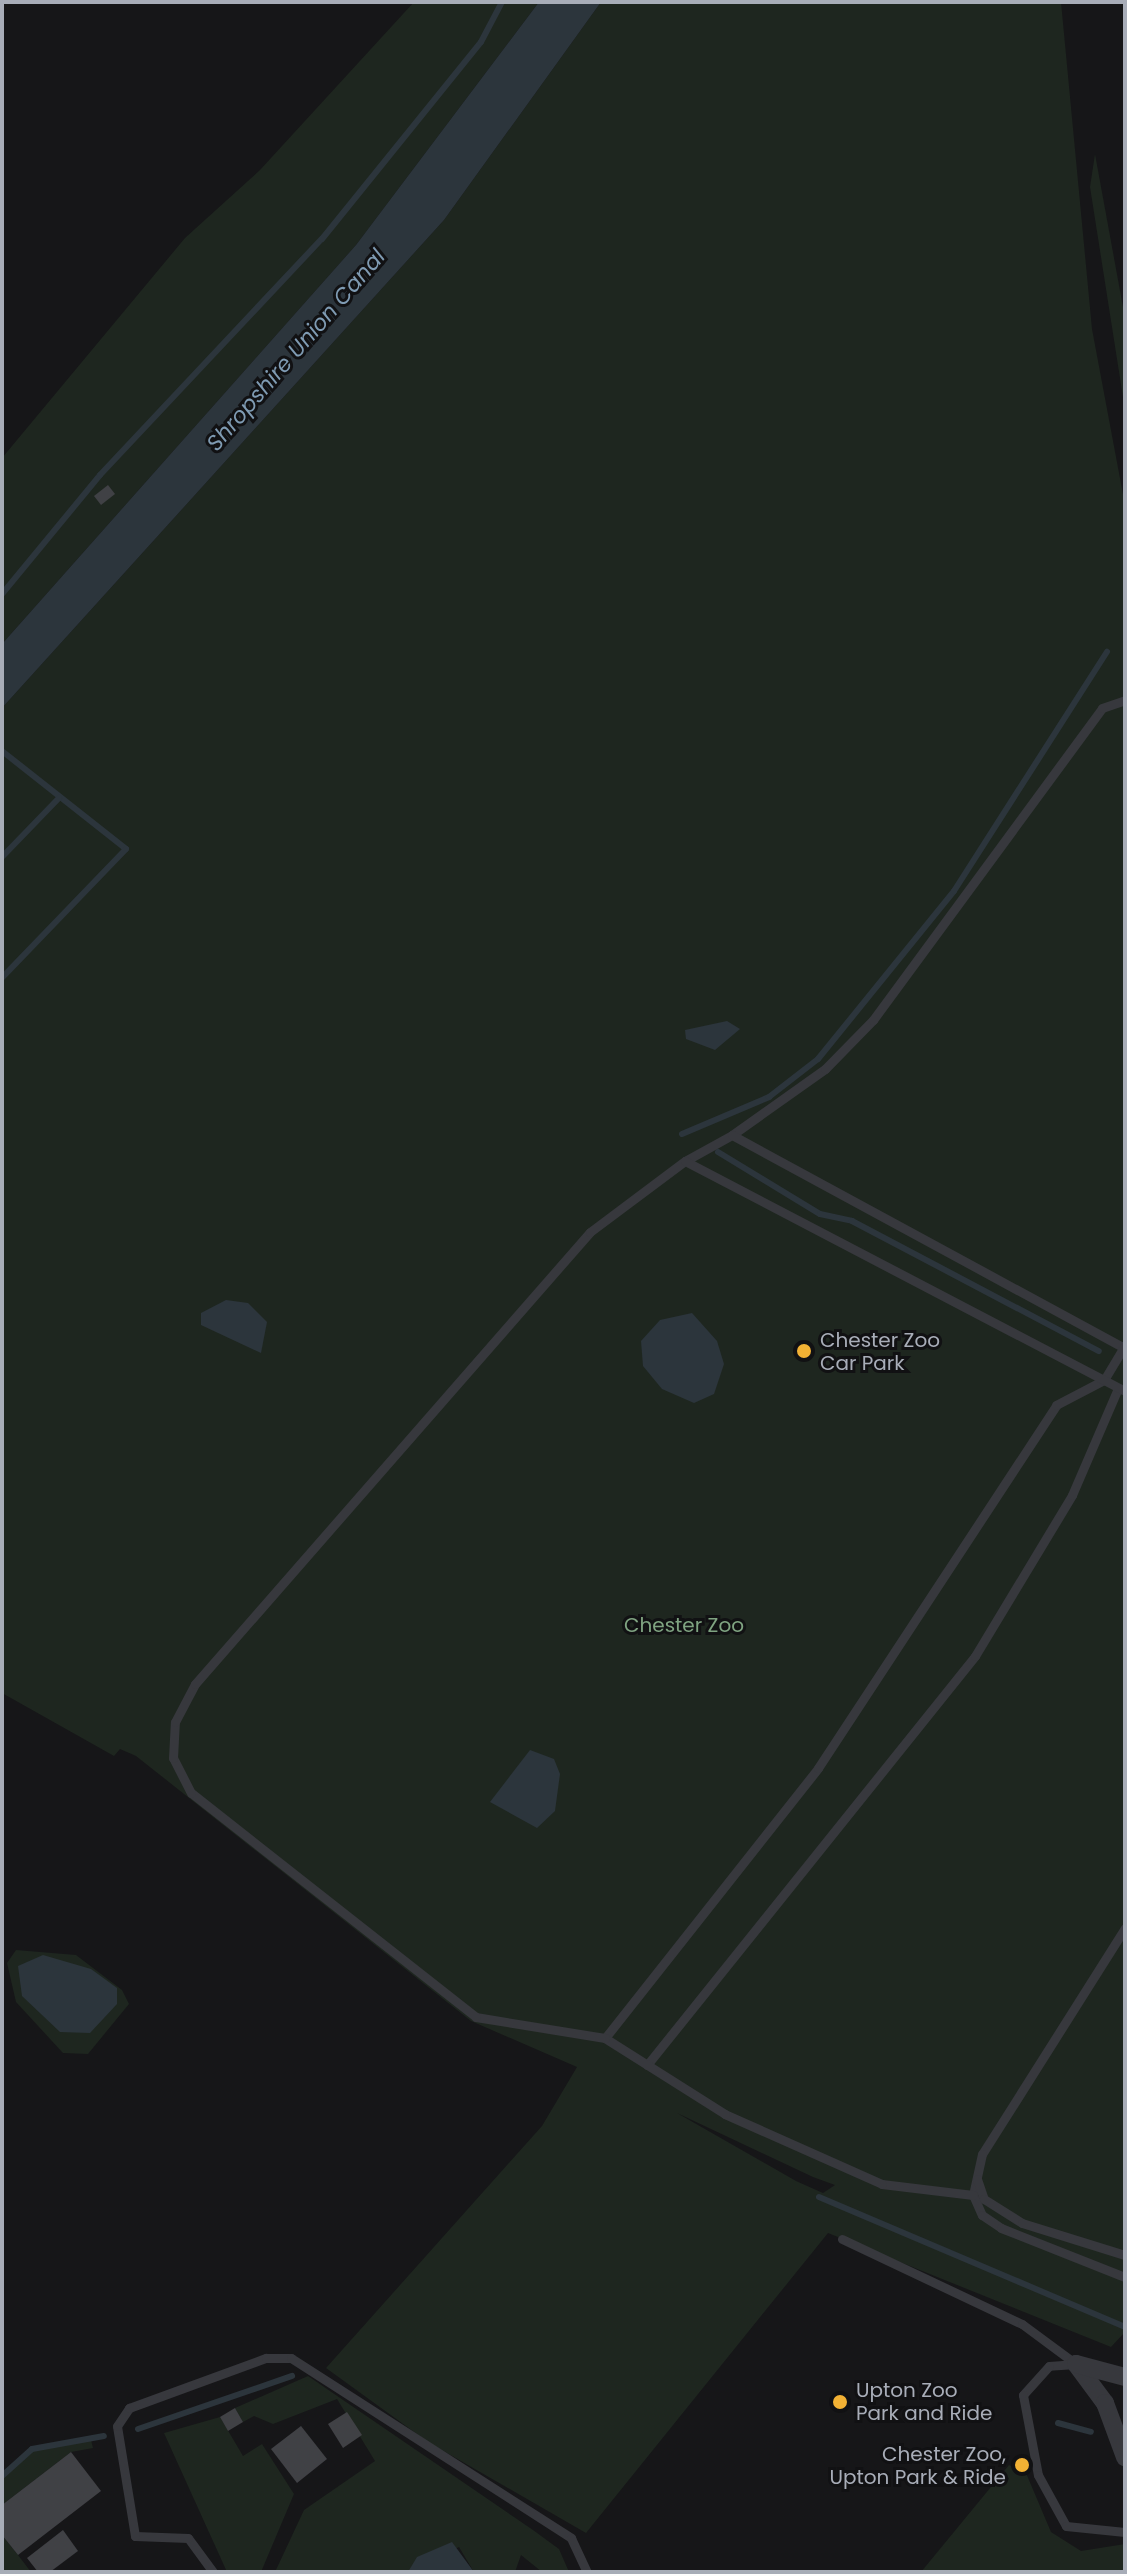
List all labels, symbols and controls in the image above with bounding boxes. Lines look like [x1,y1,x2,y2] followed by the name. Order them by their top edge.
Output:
[201,244,391,456] water label: Shropshire Union Canal
[820,1328,940,1375] place label: Chester Zoo Car Park
[795,1342,813,1360] marker: Chester Zoo Car Park
[624,1613,744,1637] park label: Chester Zoo
[856,2378,992,2425] place label: Upton Zoo Park and Ride
[831,2393,849,2411] marker: Upton Zoo Park and Ride
[829,2442,1006,2489] place label: Chester Zoo, Upton Park & Ride
[1013,2456,1031,2474] marker: Chester Zoo, Upton Park & Ride

